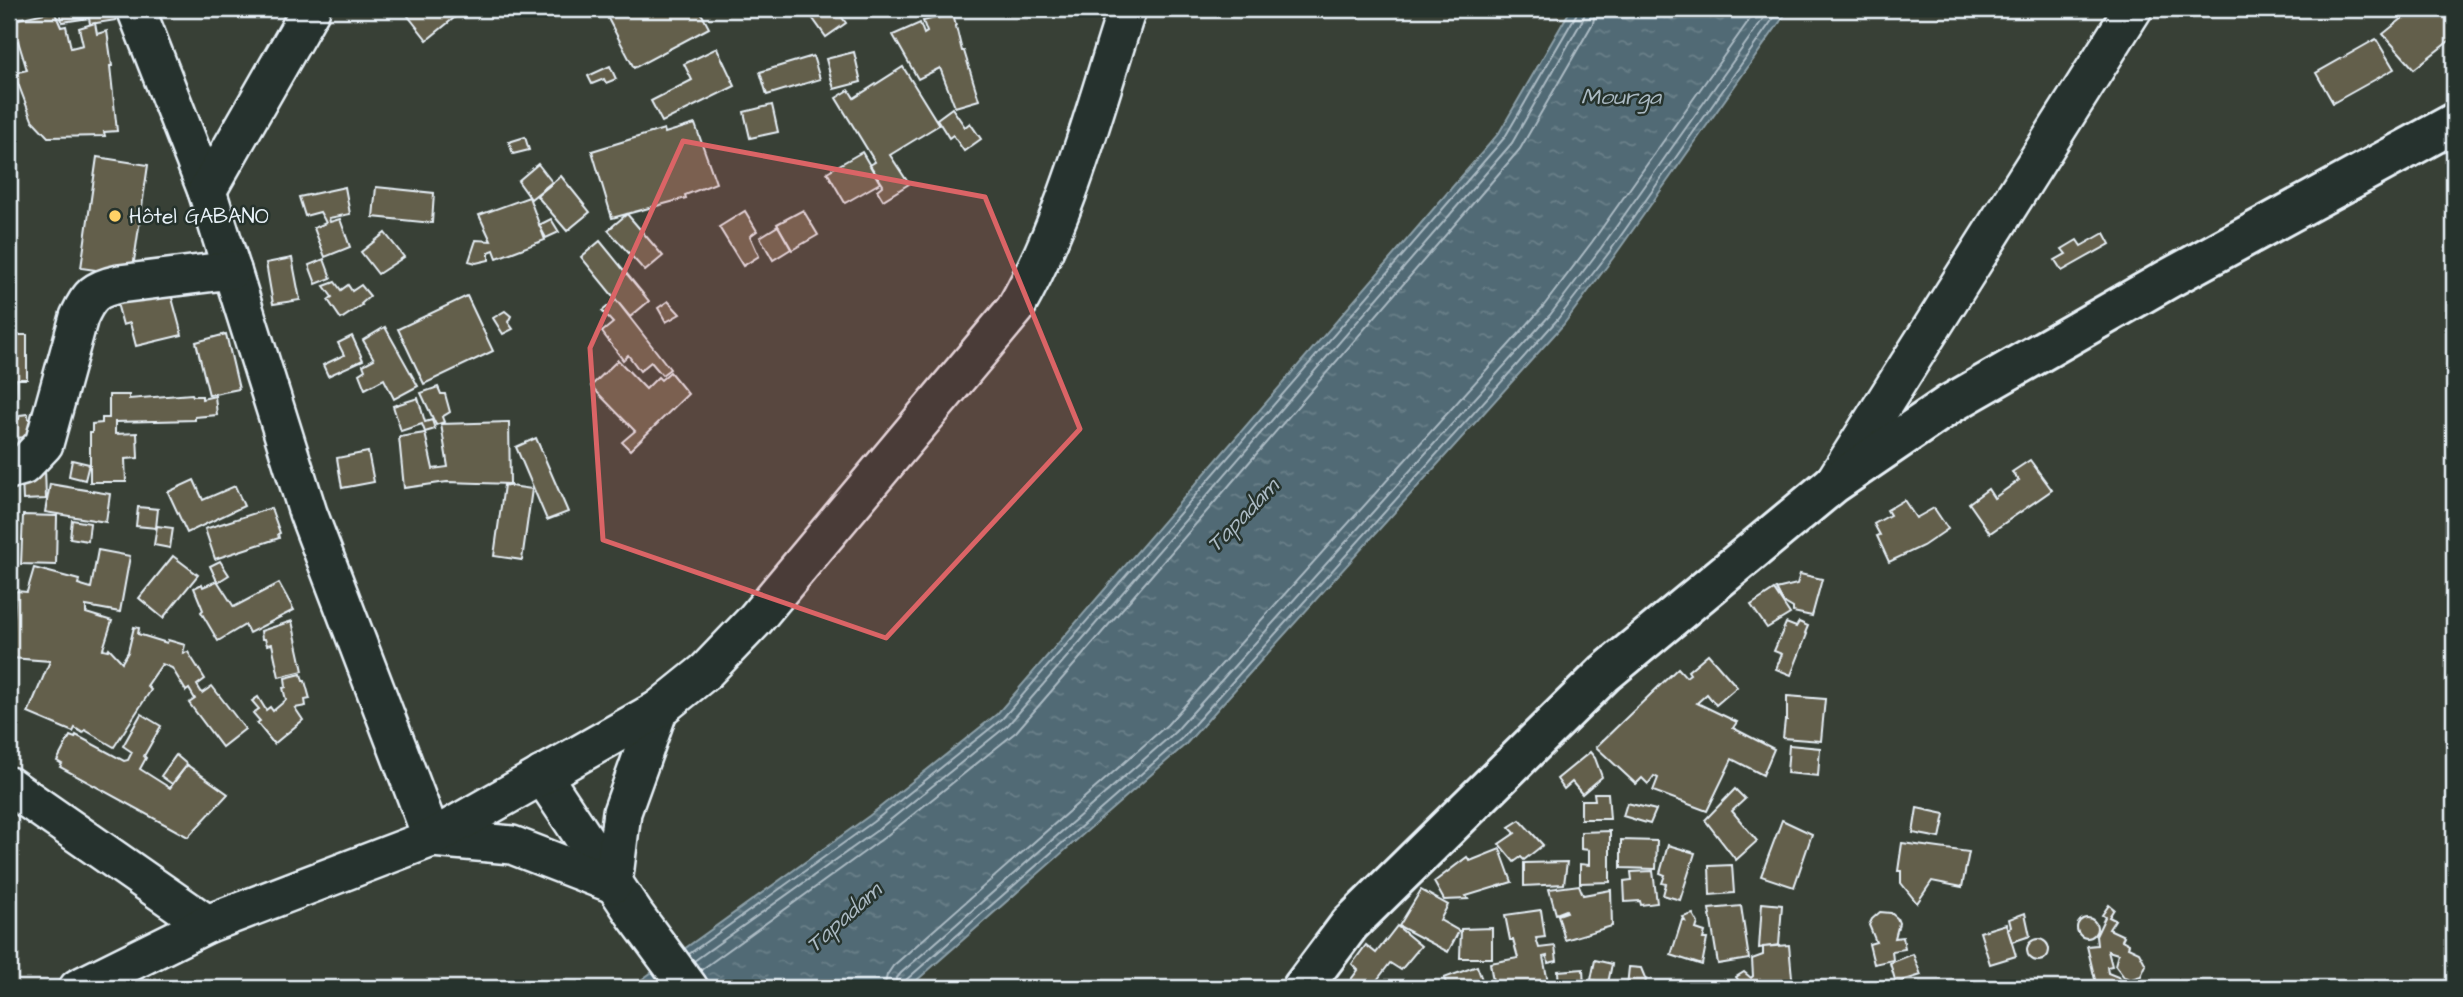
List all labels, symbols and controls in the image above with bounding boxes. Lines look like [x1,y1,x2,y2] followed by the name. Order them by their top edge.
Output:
[1581,81,1662,114] water label: Mourga
[129,202,269,231] place label: Hôtel GABANO
[107,208,123,224] marker: Hôtel GABANO
[1199,470,1288,560] water label: Tapadam
[799,874,890,960] water label: Tapadam

